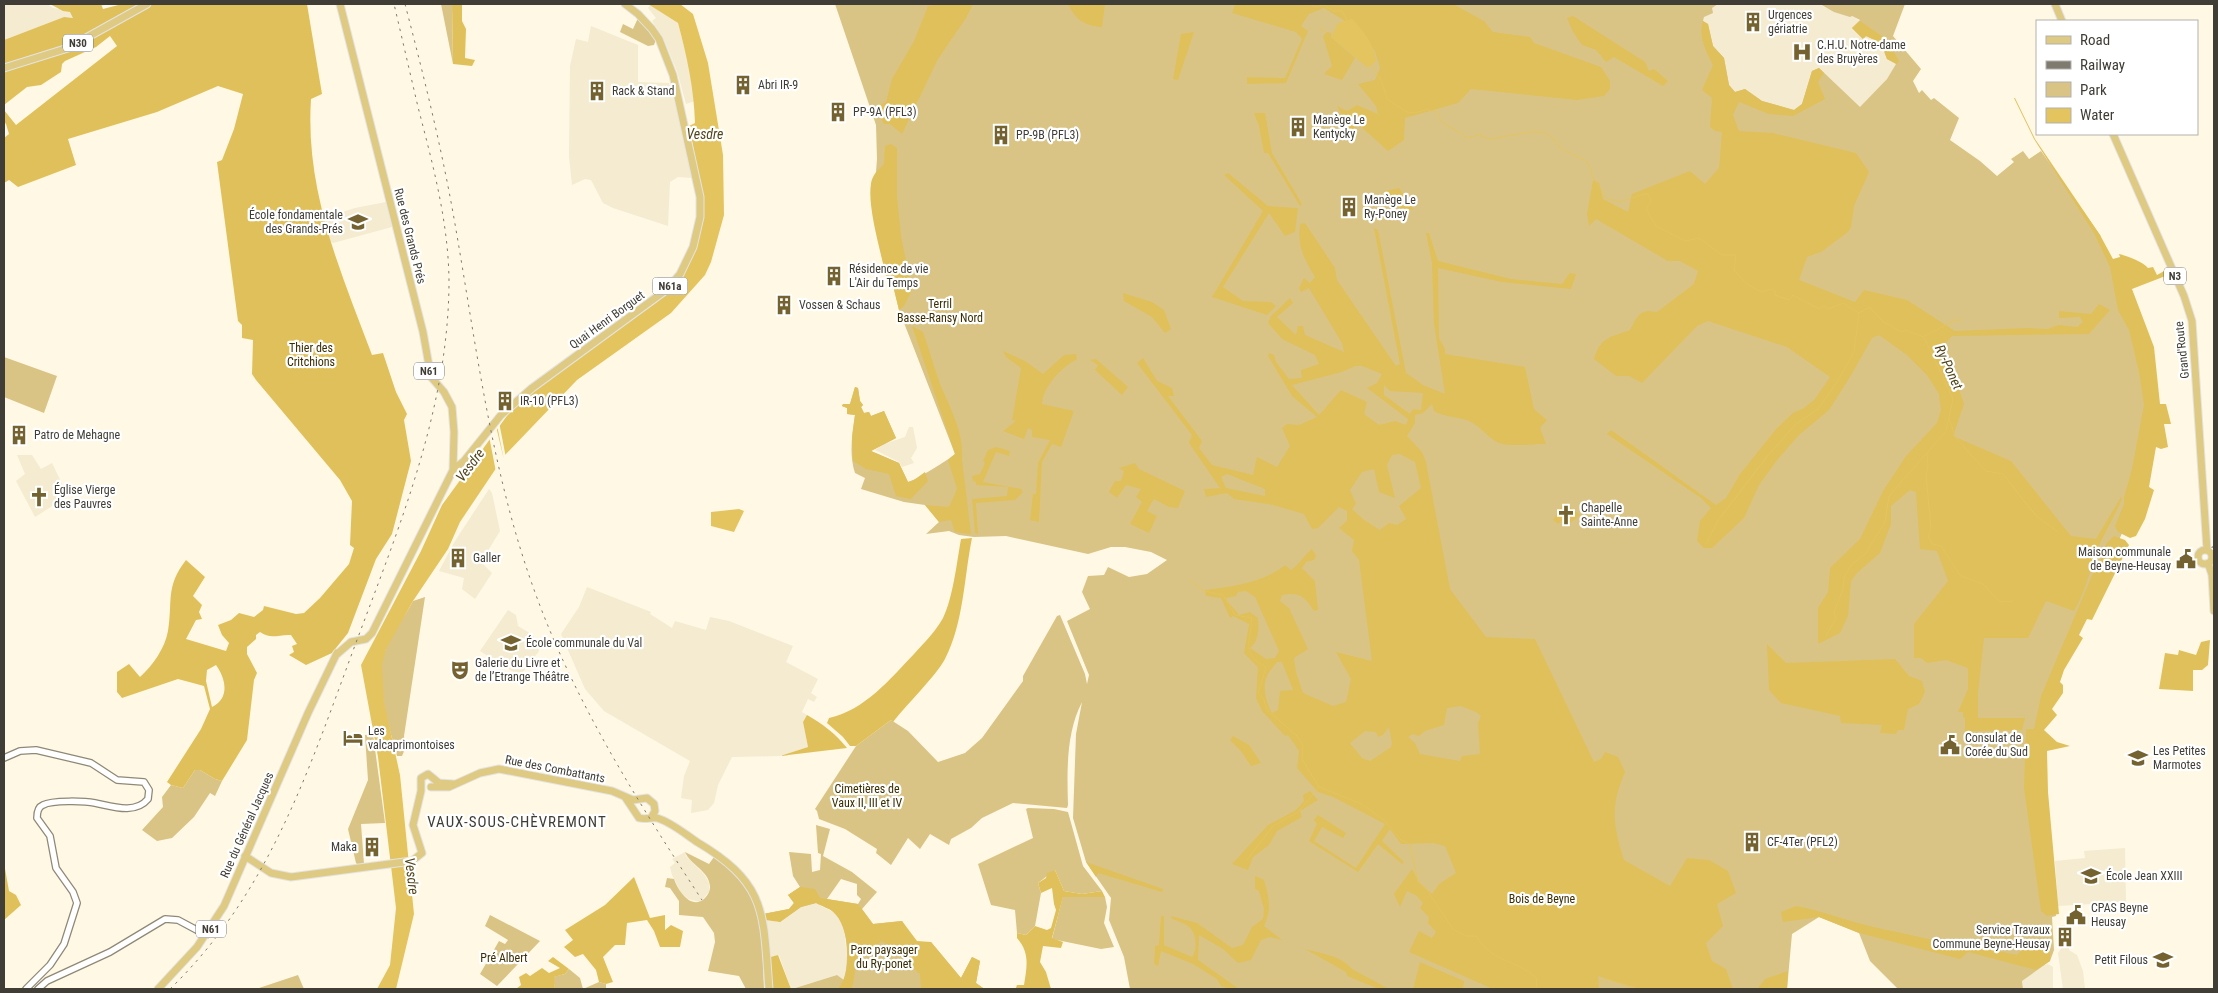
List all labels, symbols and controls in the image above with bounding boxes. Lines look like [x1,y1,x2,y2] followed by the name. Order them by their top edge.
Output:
[1768,8,1812,36] place label: Urgences gériatrie
[1742,11,1764,33] building icon: Urgences gériatrie
[2036,20,2198,135] legend
[2080,31,2110,49] text: Road
[63,34,93,52] road number: N30
[1817,38,1906,66] place label: C.H.U. Notre-dame des Bruyères
[1791,41,1813,63] hospital icon: C.H.U. Notre-dame des Bruyères
[2080,56,2125,74] text: Railway
[732,74,754,96] building icon: Abri IR-9
[758,78,798,92] place label: Abri IR-9
[586,80,608,102] building icon: Rack & Stand
[2080,81,2107,99] text: Park
[612,84,674,98] place label: Rack & Stand
[827,101,849,123] building icon: PP-9A (PFL3)
[853,105,917,119] place label: PP-9A (PFL3)
[2080,106,2115,124] text: Water
[1313,113,1365,141] place label: Manège Le Kentycky
[1287,116,1309,138] building icon: Manège Le Kentycky
[990,124,1012,146] building icon: PP-9B (PFL3)
[687,126,723,142] water label: Vesdre
[1016,128,1079,142] place label: PP-9B (PFL3)
[391,187,429,285] street label: Rue des Grands Prés
[1364,193,1416,221] place label: Manège Le Ry-Poney
[1338,196,1360,218] building icon: Manège Le Ry-Poney
[249,207,343,236] place label: École fondamentale des Grands-Prés
[347,211,369,233] school or university icon: École fondamentale des Grands-Prés
[849,262,929,290] place label: Résidence de vie L'Air du Temps
[823,265,845,287] building icon: Résidence de vie L'Air du Temps
[2164,268,2186,284] road number: N3
[652,278,688,294] road number: N61a
[567,288,648,352] street label: Quai Henri Borguet
[773,294,795,316] building icon: Vossen & Schaus
[897,297,983,325] park label: Terril Basse-Ransy Nord
[799,298,880,312] place label: Vossen & Schaus
[2172,320,2192,379] street label: Grand'Route
[287,341,335,369] park label: Thier des Critchions
[1932,342,1967,393] water label: Ry-Ponet
[414,362,444,380] road number: N61
[494,390,516,412] building icon: IR-10 (PFL3)
[520,394,579,408] place label: IR-10 (PFL3)
[8,424,30,446] building icon: Patro de Mehagne
[34,428,120,442] place label: Patro de Mehagne
[452,445,488,485] water label: Vesdre
[54,482,116,511] place label: Église Vierge des Pauvres
[28,486,50,508] church icon: Église Vierge des Pauvres
[1581,501,1638,529] place label: Chapelle Sainte-Anne
[1555,504,1577,526] church icon: Chapelle Sainte-Anne
[2078,545,2171,573] place label: Maison communale de Beyne-Heusay
[447,547,469,569] building icon: Galler
[2175,548,2197,570] public building icon: Maison communale de Beyne-Heusay
[473,551,501,565] place label: Galler
[500,632,522,654] school or university icon: École communale du Val
[526,635,642,650] place label: École communale du Val
[475,656,569,684] place label: Galerie du Livre et de l’Etrange Théâtre
[449,659,471,681] theatre icon: Galerie du Livre et de l’Etrange Théâtre
[368,724,455,752] place label: Les valcaprimontoises
[342,727,364,749] hotel icon: Les valcaprimontoises
[1965,731,2028,759] place label: Consulat de Corée du Sud
[1939,734,1961,756] public building icon: Consulat de Corée du Sud
[2153,744,2206,772] place label: Les Petites Marmotes
[2127,747,2149,769] school or university icon: Les Petites Marmotes
[504,752,606,786] street label: Rue des Combattants
[217,770,277,880] street label: Rue du Général Jacques
[832,782,903,810] park label: Cimetières de Vaux II, III et IV
[427,813,607,831] district label: VAUX-SOUS-CHÈVREMONT
[1741,831,1763,853] building icon: CF-4Ter (PFL2)
[1767,835,1838,849] place label: CF-4Ter (PFL2)
[361,836,383,858] building icon: Maka
[331,840,357,854] place label: Maka
[402,857,422,895] water label: Vesdre
[2080,865,2102,887] school or university icon: École Jean XXIII
[2106,868,2183,883] place label: École Jean XXIII
[1509,892,1576,906] park label: Bois de Beyne
[2091,901,2148,929] place label: CPAS Beyne Heusay
[2065,904,2087,926] public building icon: CPAS Beyne Heusay
[196,921,226,938] road number: N61
[1933,923,2050,951] place label: Service Travaux Commune Beyne-Heusay
[2054,926,2076,948] building icon: Service Travaux Commune Beyne-Heusay
[850,943,918,971] park label: Parc paysager du Ry-ponet
[2152,949,2174,971] school or university icon: Petit Filous
[480,951,528,965] park label: Pré Albert
[2095,953,2148,967] place label: Petit Filous

